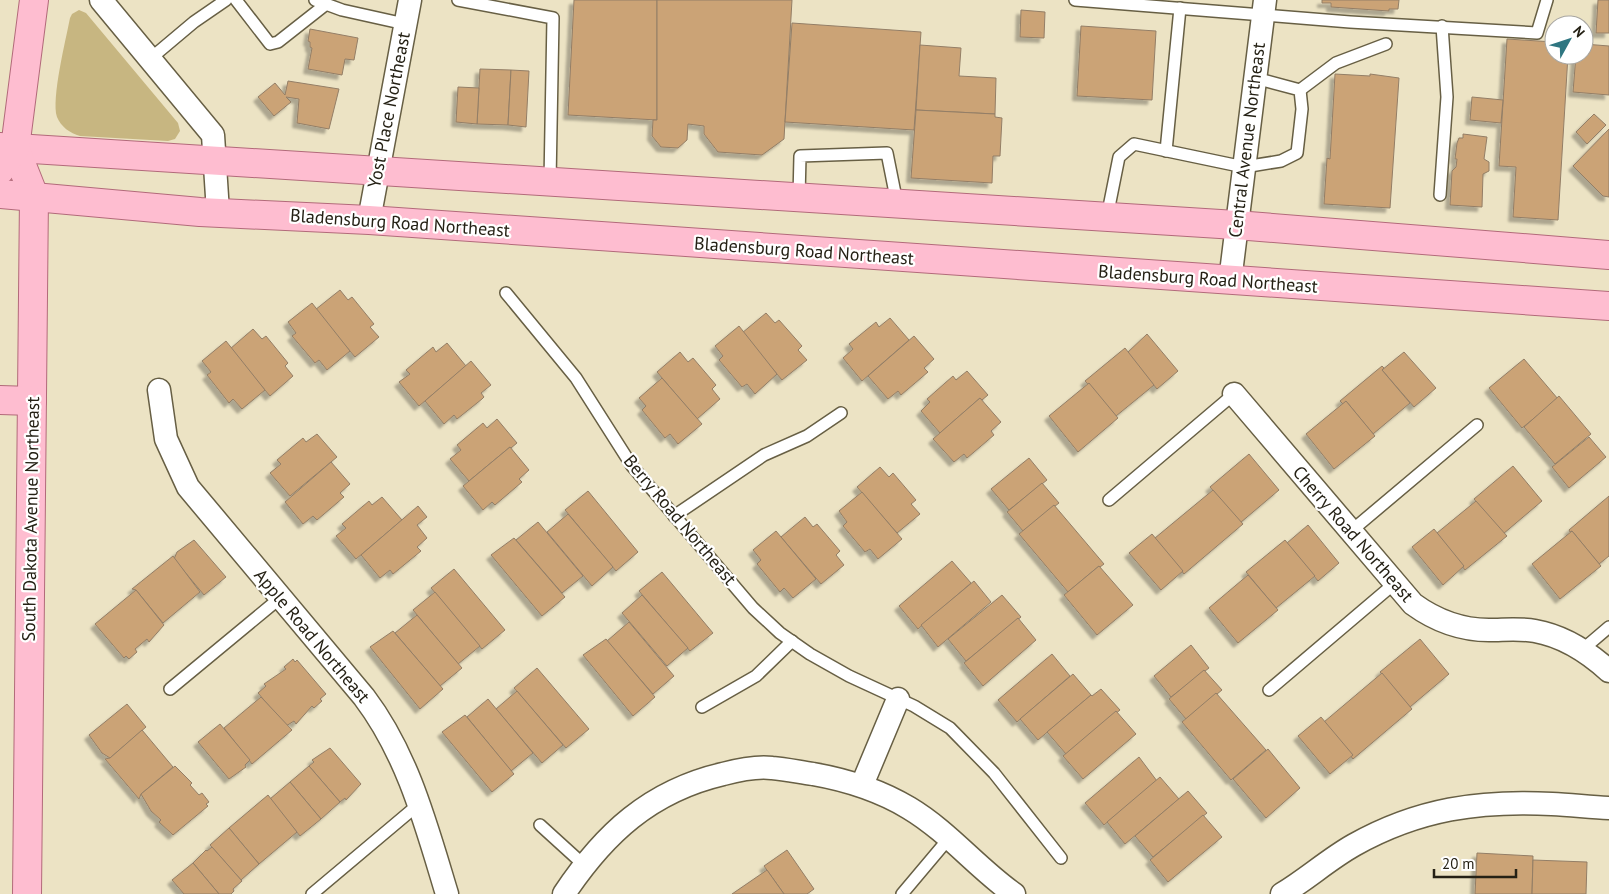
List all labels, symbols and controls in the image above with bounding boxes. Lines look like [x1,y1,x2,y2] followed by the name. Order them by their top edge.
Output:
[1544,15,1594,65] north arrow
[1569,22,1589,41] text: N
[362,30,415,190] street label: Yost Place Northeast
[1223,41,1270,239] street label: Central Avenue Northeast
[290,203,511,242] street label: Bladensburg Road Northeast
[694,231,915,270] street label: Bladensburg Road Northeast
[1098,259,1319,298] street label: Bladensburg Road Northeast
[17,396,44,642] street label: South Dakota Avenue Northeast
[619,450,742,590] street label: Berry Road Northeast
[1288,461,1419,607] street label: Cherry Road Northeast
[249,564,375,708] street label: Apple Road Northeast
[1434,846,1516,878] scale bar
[1442,854,1475,873] text: 20 m

